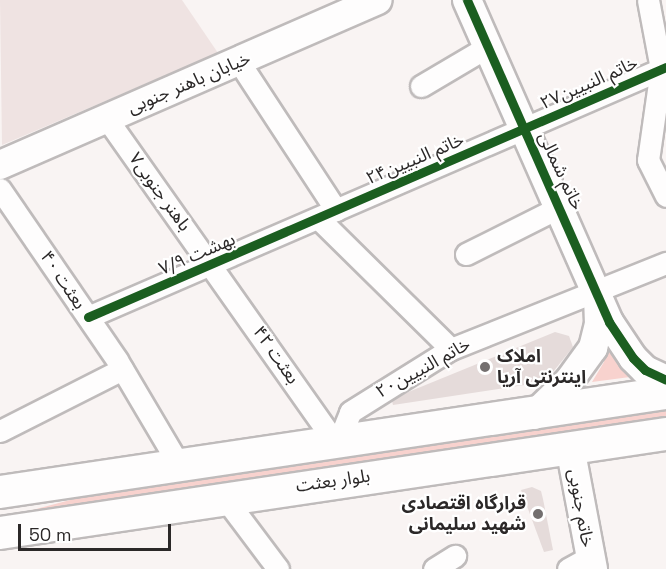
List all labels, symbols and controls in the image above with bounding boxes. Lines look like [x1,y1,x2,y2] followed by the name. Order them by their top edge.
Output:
[124,47,254,119] street label: خیابان باهنر جنوبی
[537,52,641,114] street label: خاتم النبیین۲۷
[363,129,467,189] street label: خاتم النبیین۲۴
[534,129,588,213] street label: خاتم شمالی
[124,148,196,236] street label: باهنر جنوبی۷
[156,228,238,280] street label: بهشت ۷/۹
[36,247,90,313] street label: بعثت ۴۰
[248,322,304,388] street label: بعثت ۴۲
[372,333,474,403] street label: خاتم النبیین۲۰
[497,346,586,388] place label: املاک اینترنتی آریا
[478,360,492,374] marker: املاک اینترنتی آریا
[294,465,372,497] street label: بلوار بعثت
[563,467,599,549] street label: خاتم جنوبی
[402,493,526,536] place label: قرارگاه اقتصادی شهید سلیمانی
[531,507,545,521] marker: قرارگاه اقتصادی شهید سلیمانی
[21,512,174,550] scale bar
[29,523,71,546] text: 50 m

